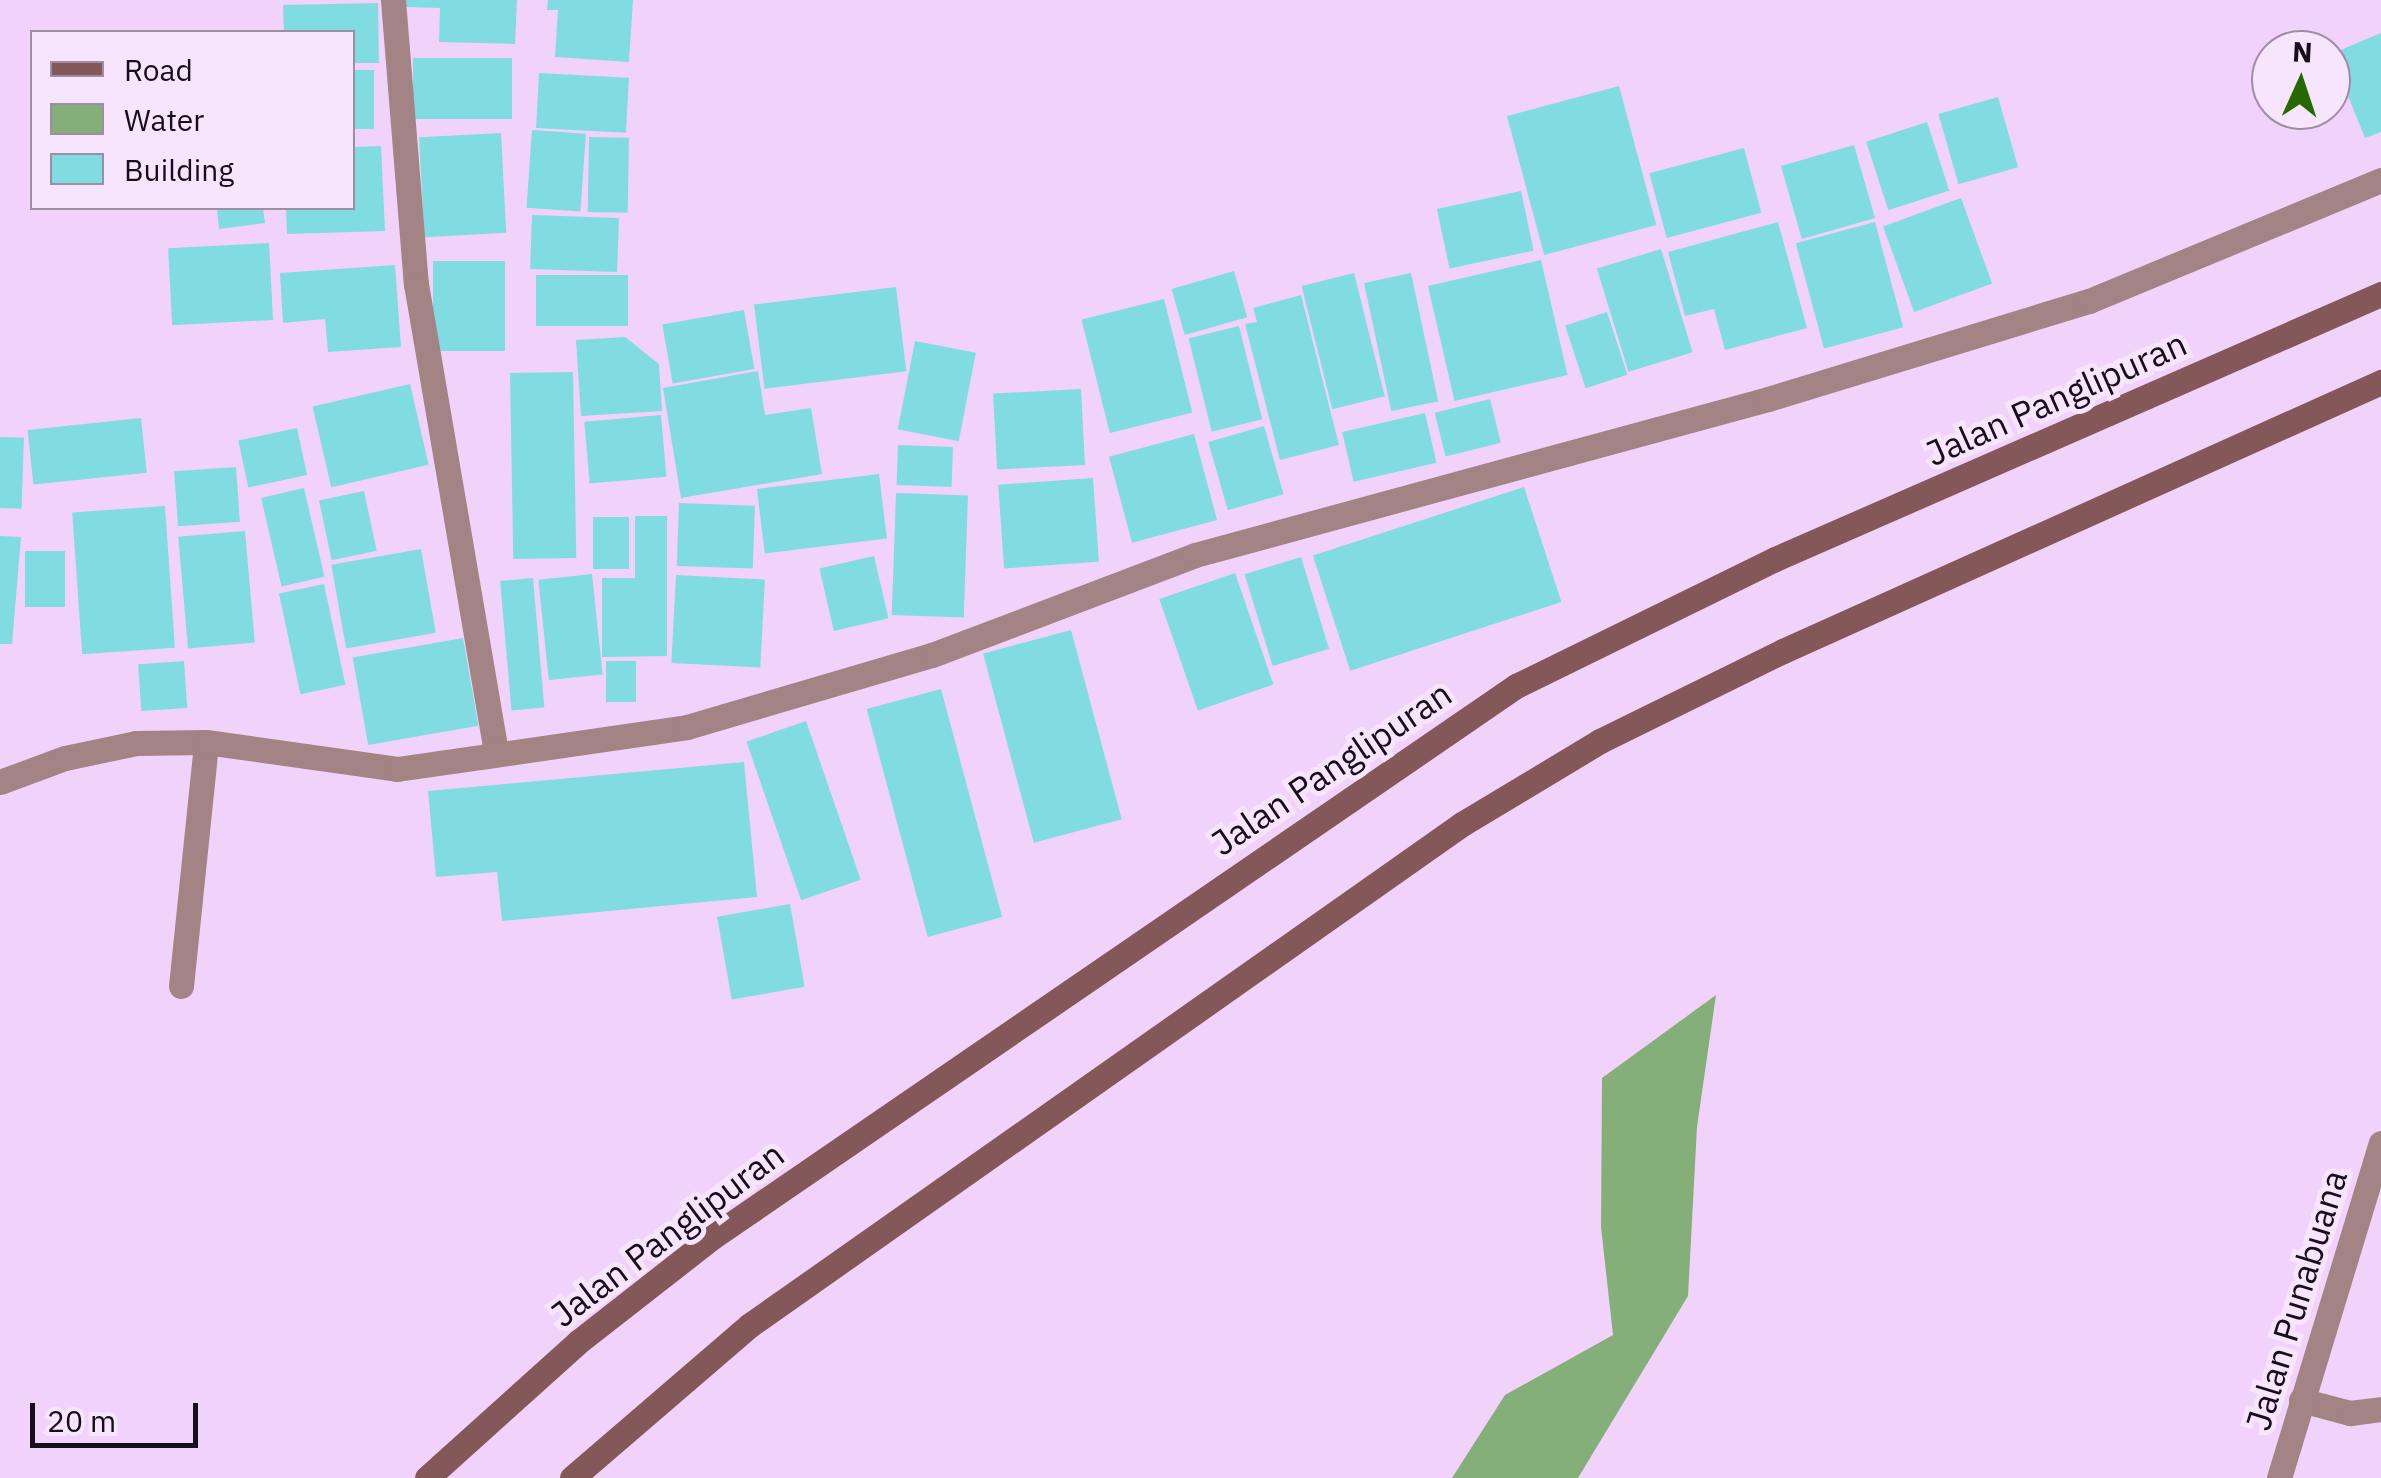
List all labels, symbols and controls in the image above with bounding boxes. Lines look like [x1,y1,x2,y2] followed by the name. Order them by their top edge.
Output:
[30,30,355,210] legend
[2251,30,2351,130] north arrow
[2291,33,2314,71] text: N
[124,50,193,89] text: Road
[124,100,204,139] text: Water
[124,150,234,189] text: Building
[1919,322,2193,474] street label: Jalan Panglipuran
[1203,672,1459,864] street label: Jalan Panglipuran
[542,1133,792,1335] street label: Jalan Panglipuran
[2236,1165,2356,1435] street label: Jalan Punabuana
[35,1383,202,1445] scale bar
[47,1401,116,1440] text: 20 m

